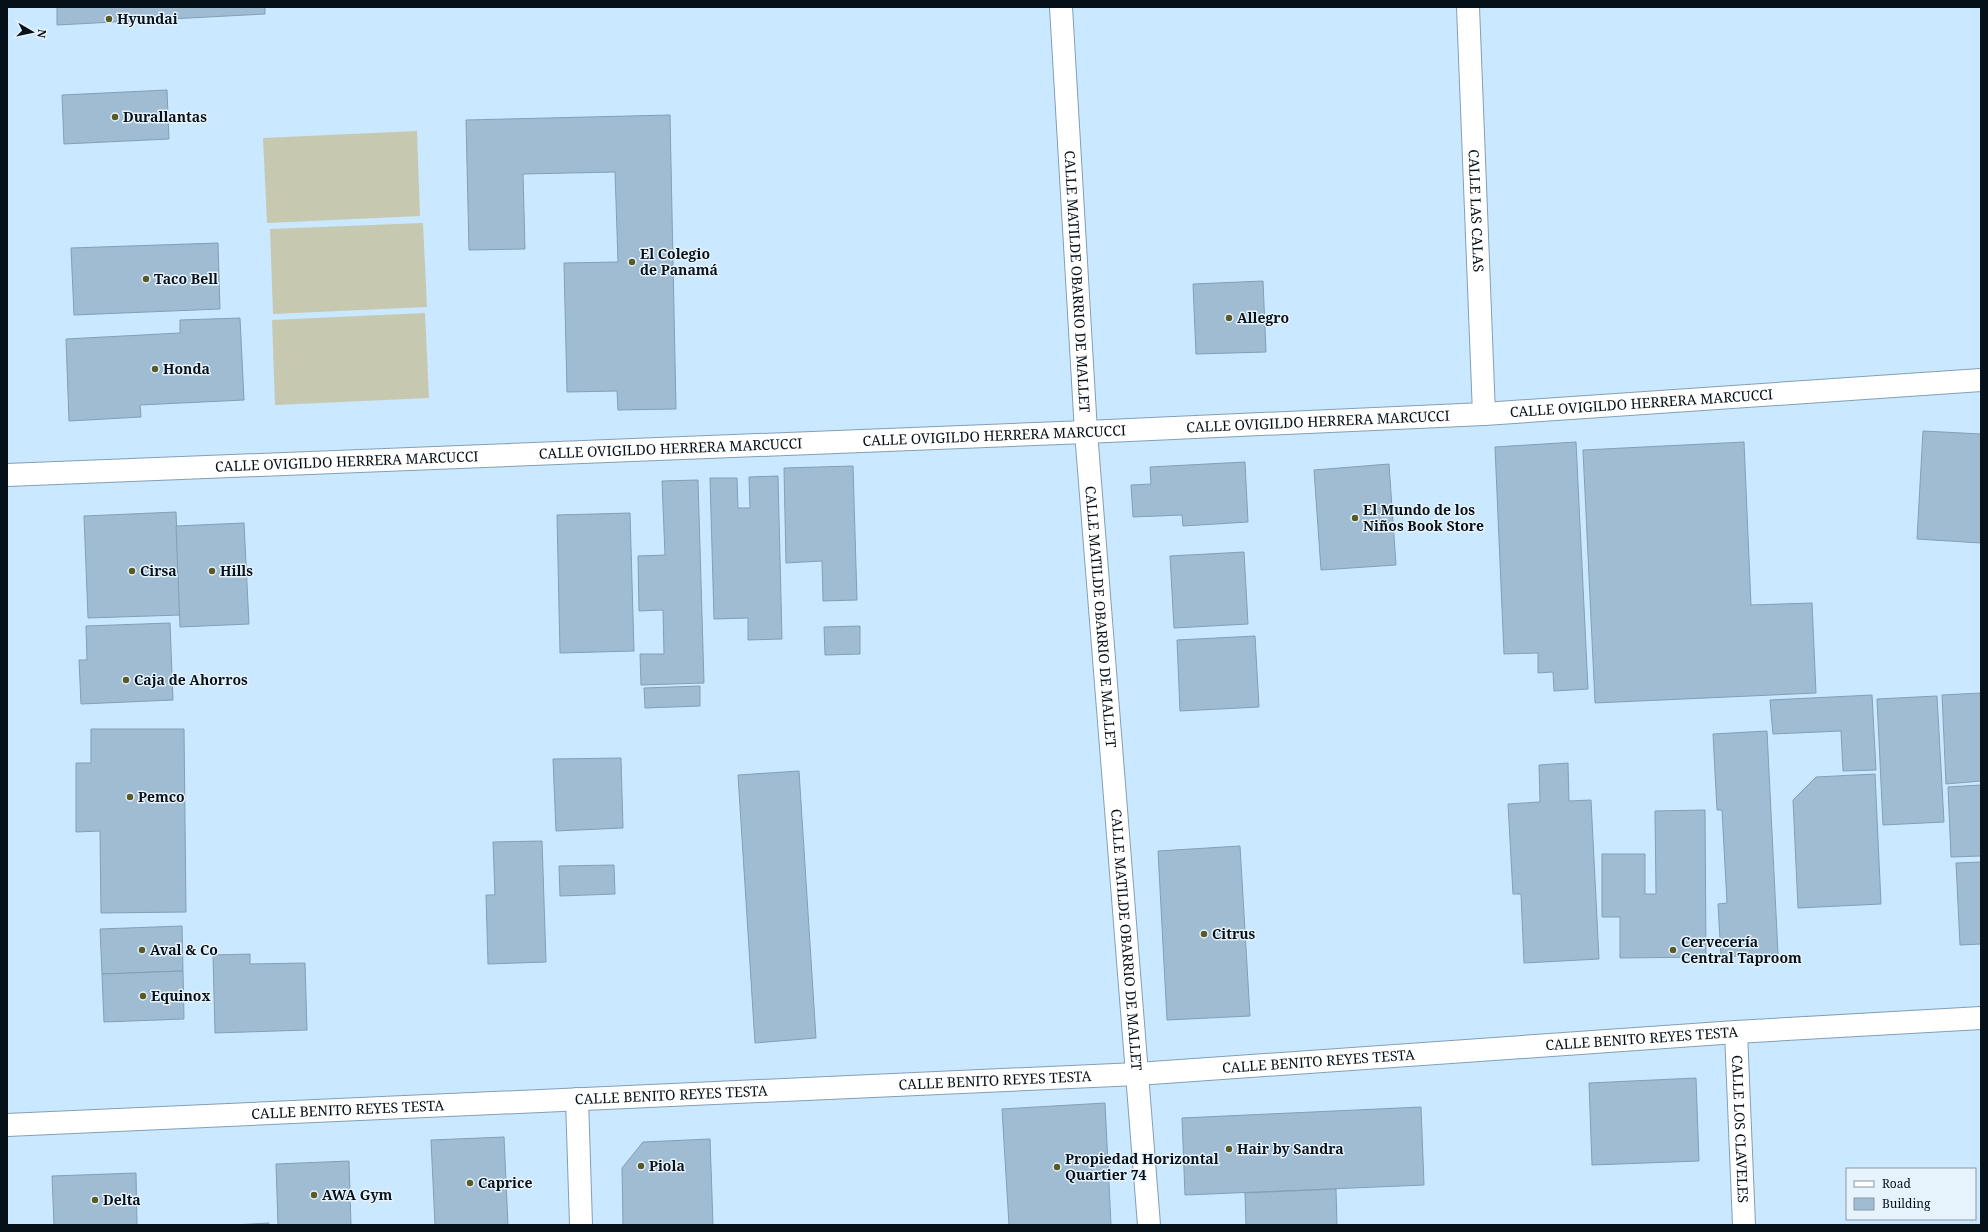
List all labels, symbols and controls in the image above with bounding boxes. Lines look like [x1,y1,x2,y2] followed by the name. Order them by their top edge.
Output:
[117,9,178,28] place label: Hyundai
[12,12,52,52] north arrow
[104,14,114,24] marker: Hyundai
[34,28,50,39] text: N
[123,107,207,126] place label: Durallantas
[110,112,120,122] marker: Durallantas
[1465,149,1488,273] street label: CALLE LAS CALAS
[1060,150,1095,414] street label: CALLE MATILDE OBARRIO DE MALLET
[640,244,718,279] place label: El Colegio de Panamá
[627,257,637,267] marker: El Colegio de Panamá
[154,269,218,288] place label: Taco Bell
[141,274,151,284] marker: Taco Bell
[1237,308,1289,327] place label: Allegro
[1224,313,1234,323] marker: Allegro
[163,359,210,378] place label: Honda
[150,364,160,374] marker: Honda
[1509,384,1774,421] street label: CALLE OVIGILDO HERRERA MARCUCCI
[1186,406,1450,436] street label: CALLE OVIGILDO HERRERA MARCUCCI
[862,420,1126,450] street label: CALLE OVIGILDO HERRERA MARCUCCI
[538,433,803,463] street label: CALLE OVIGILDO HERRERA MARCUCCI
[215,446,479,476] street label: CALLE OVIGILDO HERRERA MARCUCCI
[1081,485,1121,749] street label: CALLE MATILDE OBARRIO DE MALLET
[1363,500,1484,535] place label: El Mundo de los Niños Book Store
[1350,513,1360,523] marker: El Mundo de los Niños Book Store
[140,561,177,580] place label: Cirsa
[220,561,253,580] place label: Hills
[127,566,137,576] marker: Cirsa
[207,566,217,576] marker: Hills
[134,670,248,689] place label: Caja de Ahorros
[121,675,131,685] marker: Caja de Ahorros
[138,787,185,806] place label: Pemco
[125,792,135,802] marker: Pemco
[1107,808,1147,1072] street label: CALLE MATILDE OBARRIO DE MALLET
[1212,924,1256,943] place label: Citrus
[1199,929,1209,939] marker: Citrus
[1681,932,1802,967] place label: Cervecería Central Taproom
[150,940,218,959] place label: Aval & Co
[137,945,147,955] marker: Aval & Co
[1668,945,1678,955] marker: Cervecería Central Taproom
[151,986,210,1005] place label: Equinox
[138,991,148,1001] marker: Equinox
[1545,1022,1739,1054] street label: CALLE BENITO REYES TESTA
[1221,1045,1415,1077] street label: CALLE BENITO REYES TESTA
[1728,1055,1753,1203] street label: CALLE LOS CLAVELES
[898,1066,1092,1094] street label: CALLE BENITO REYES TESTA
[574,1081,768,1108] street label: CALLE BENITO REYES TESTA
[251,1095,445,1123] street label: CALLE BENITO REYES TESTA
[1237,1139,1344,1158] place label: Hair by Sandra
[1224,1144,1234,1154] marker: Hair by Sandra
[1065,1149,1219,1184] place label: Propiedad Horizontal Quartier 74
[649,1156,685,1175] place label: Piola
[636,1161,646,1171] marker: Piola
[1052,1162,1062,1172] marker: Propiedad Horizontal Quartier 74
[1846,1168,1976,1220] legend
[478,1173,532,1192] place label: Caprice
[1882,1175,1912,1192] text: Road
[465,1178,475,1188] marker: Caprice
[322,1185,393,1204] place label: AWA Gym
[103,1190,141,1209] place label: Delta
[309,1190,319,1200] marker: AWA Gym
[90,1195,100,1205] marker: Delta
[1882,1195,1931,1212] text: Building

